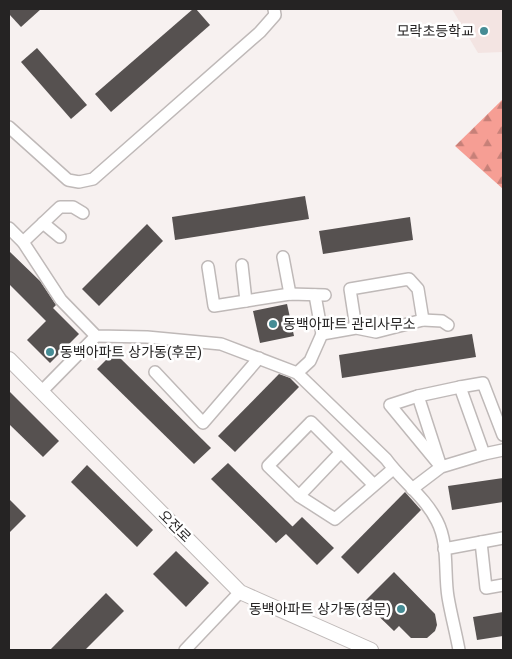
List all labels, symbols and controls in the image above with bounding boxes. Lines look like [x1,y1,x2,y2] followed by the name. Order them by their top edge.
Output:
[397,23,474,39] place label: 모락초등학교
[478,25,490,37] marker: 모락초등학교
[283,316,416,332] place label: 동백아파트 관리사무소
[267,318,279,330] marker: 동백아파트 관리사무소
[60,344,202,360] place label: 동백아파트 상가동(후문)
[44,346,56,358] marker: 동백아파트 상가동(후문)
[156,507,194,545] street label: 오전로
[249,601,391,617] place label: 동백아파트 상가동(정문)
[395,603,407,615] marker: 동백아파트 상가동(정문)

